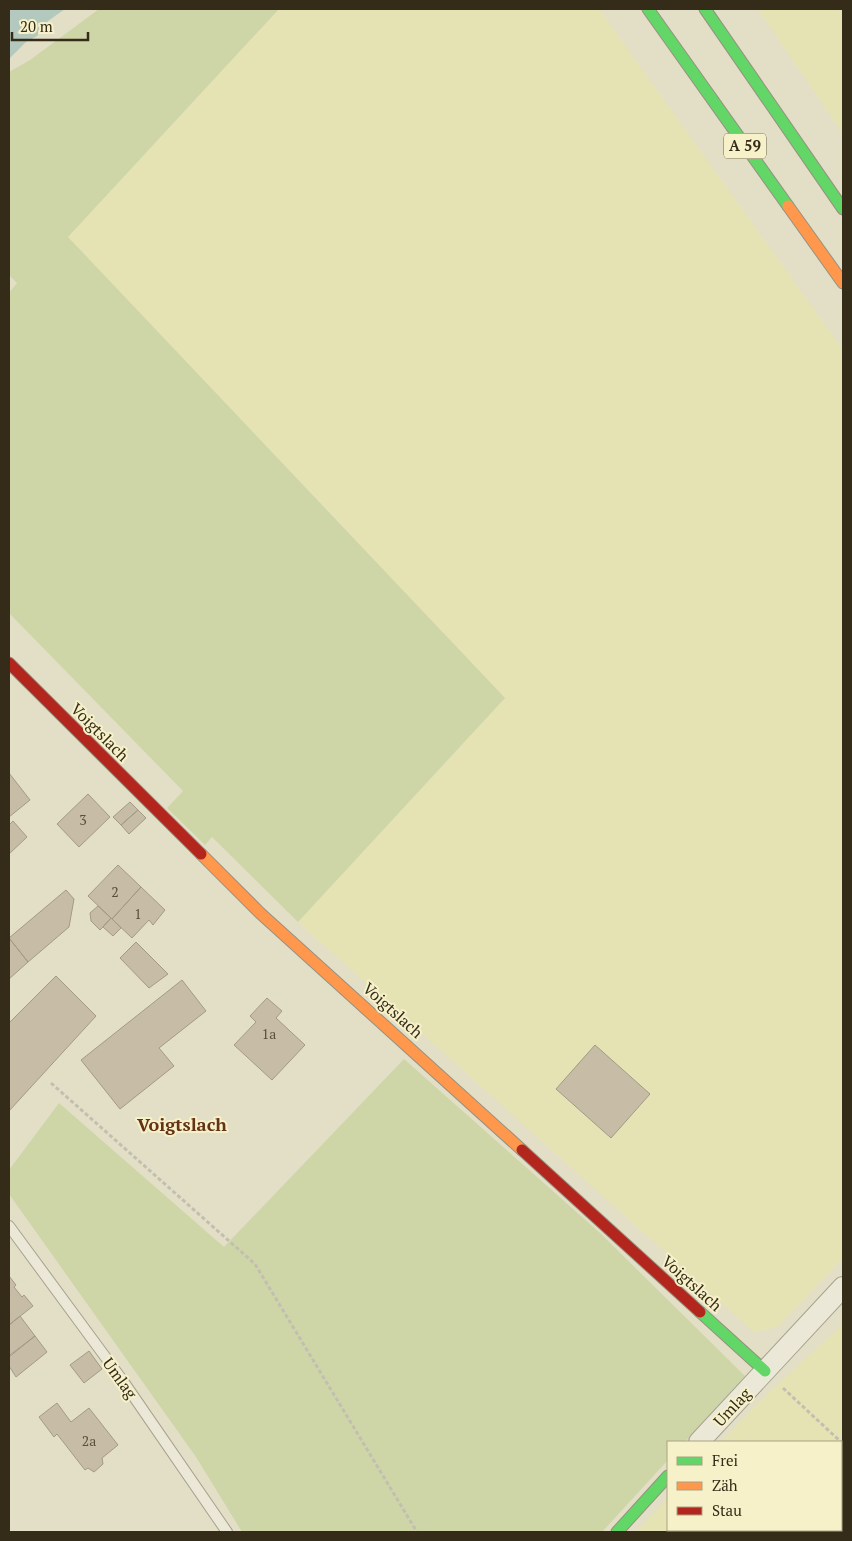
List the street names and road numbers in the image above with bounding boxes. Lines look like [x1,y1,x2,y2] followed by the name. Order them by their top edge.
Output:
[724,134,766,158] road number: A 59
[66,698,134,766] street label: Voigtslach
[358,977,428,1043] street label: Voigtslach
[657,1250,727,1316] street label: Voigtslach
[98,1353,143,1403] street label: Umlag
[708,1382,756,1431] street label: Umlag

